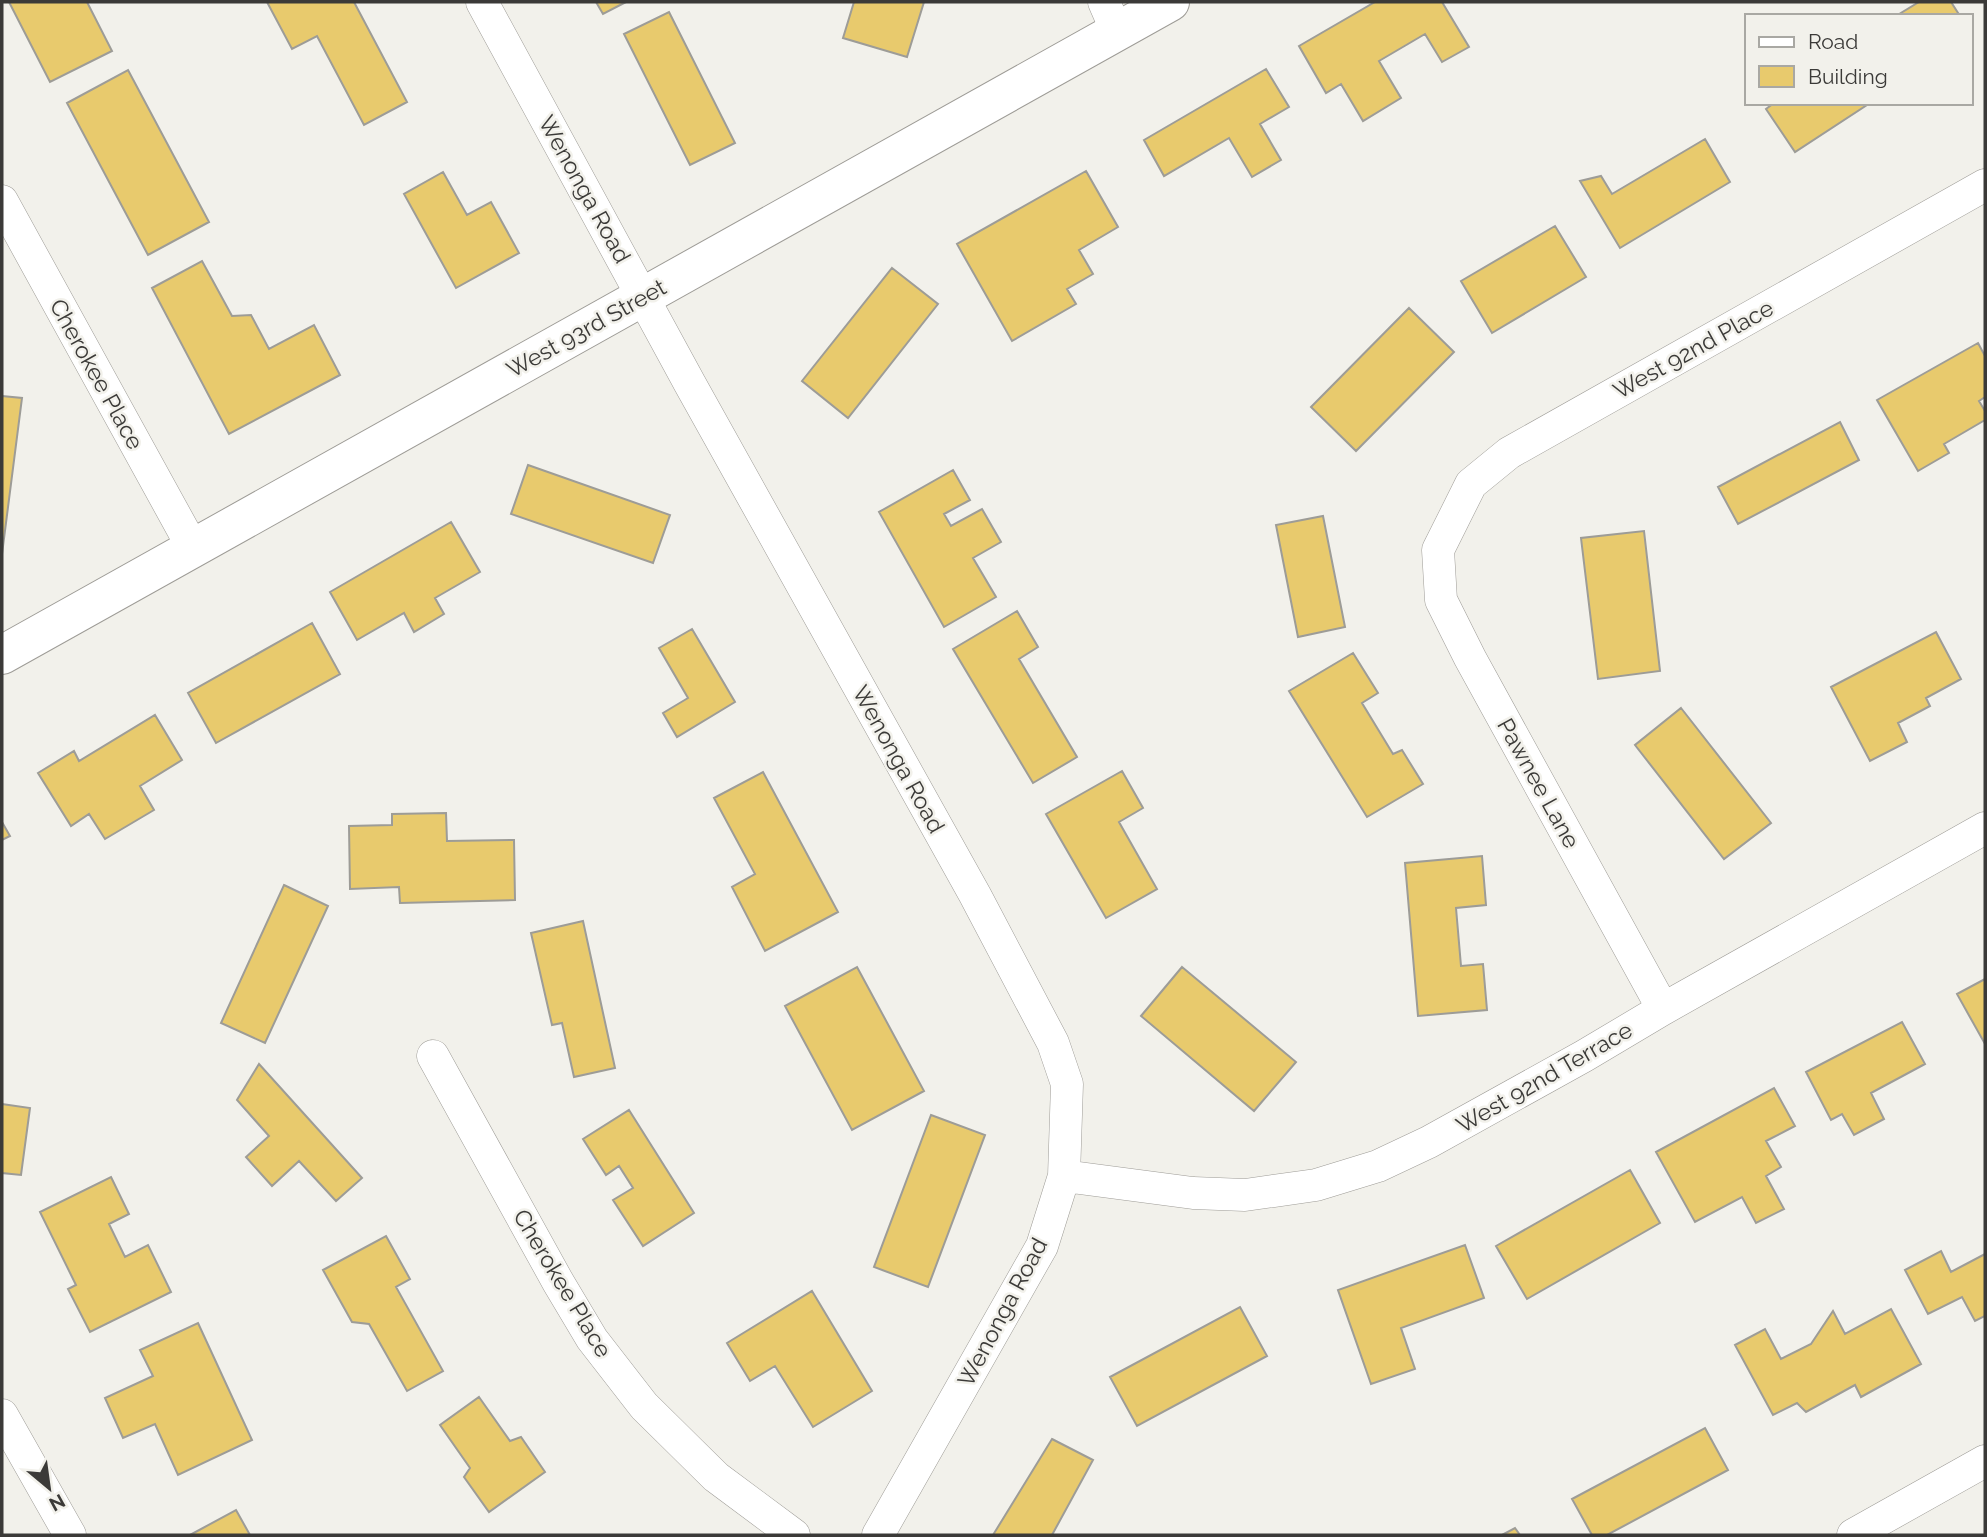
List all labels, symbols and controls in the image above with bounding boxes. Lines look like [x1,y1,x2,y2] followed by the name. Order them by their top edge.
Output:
[1745,14,1973,105] legend
[1808,29,1858,54] text: Road
[1808,64,1888,89] text: Building
[533,111,637,267] street label: Wenonga Road
[502,273,671,383] street label: West 93rd Street
[45,294,149,454] street label: Cherokee Place
[1608,294,1778,404] street label: West 92nd Place
[847,681,951,837] street label: Wenonga Road
[1492,713,1586,853] street label: Pawnee Lane
[1451,1016,1637,1138] street label: West 92nd Terrace
[508,1204,618,1362] street label: Cherokee Place
[952,1233,1052,1391] street label: Wenonga Road
[14,1453,84,1523] north arrow
[46,1490,69,1516] text: N

